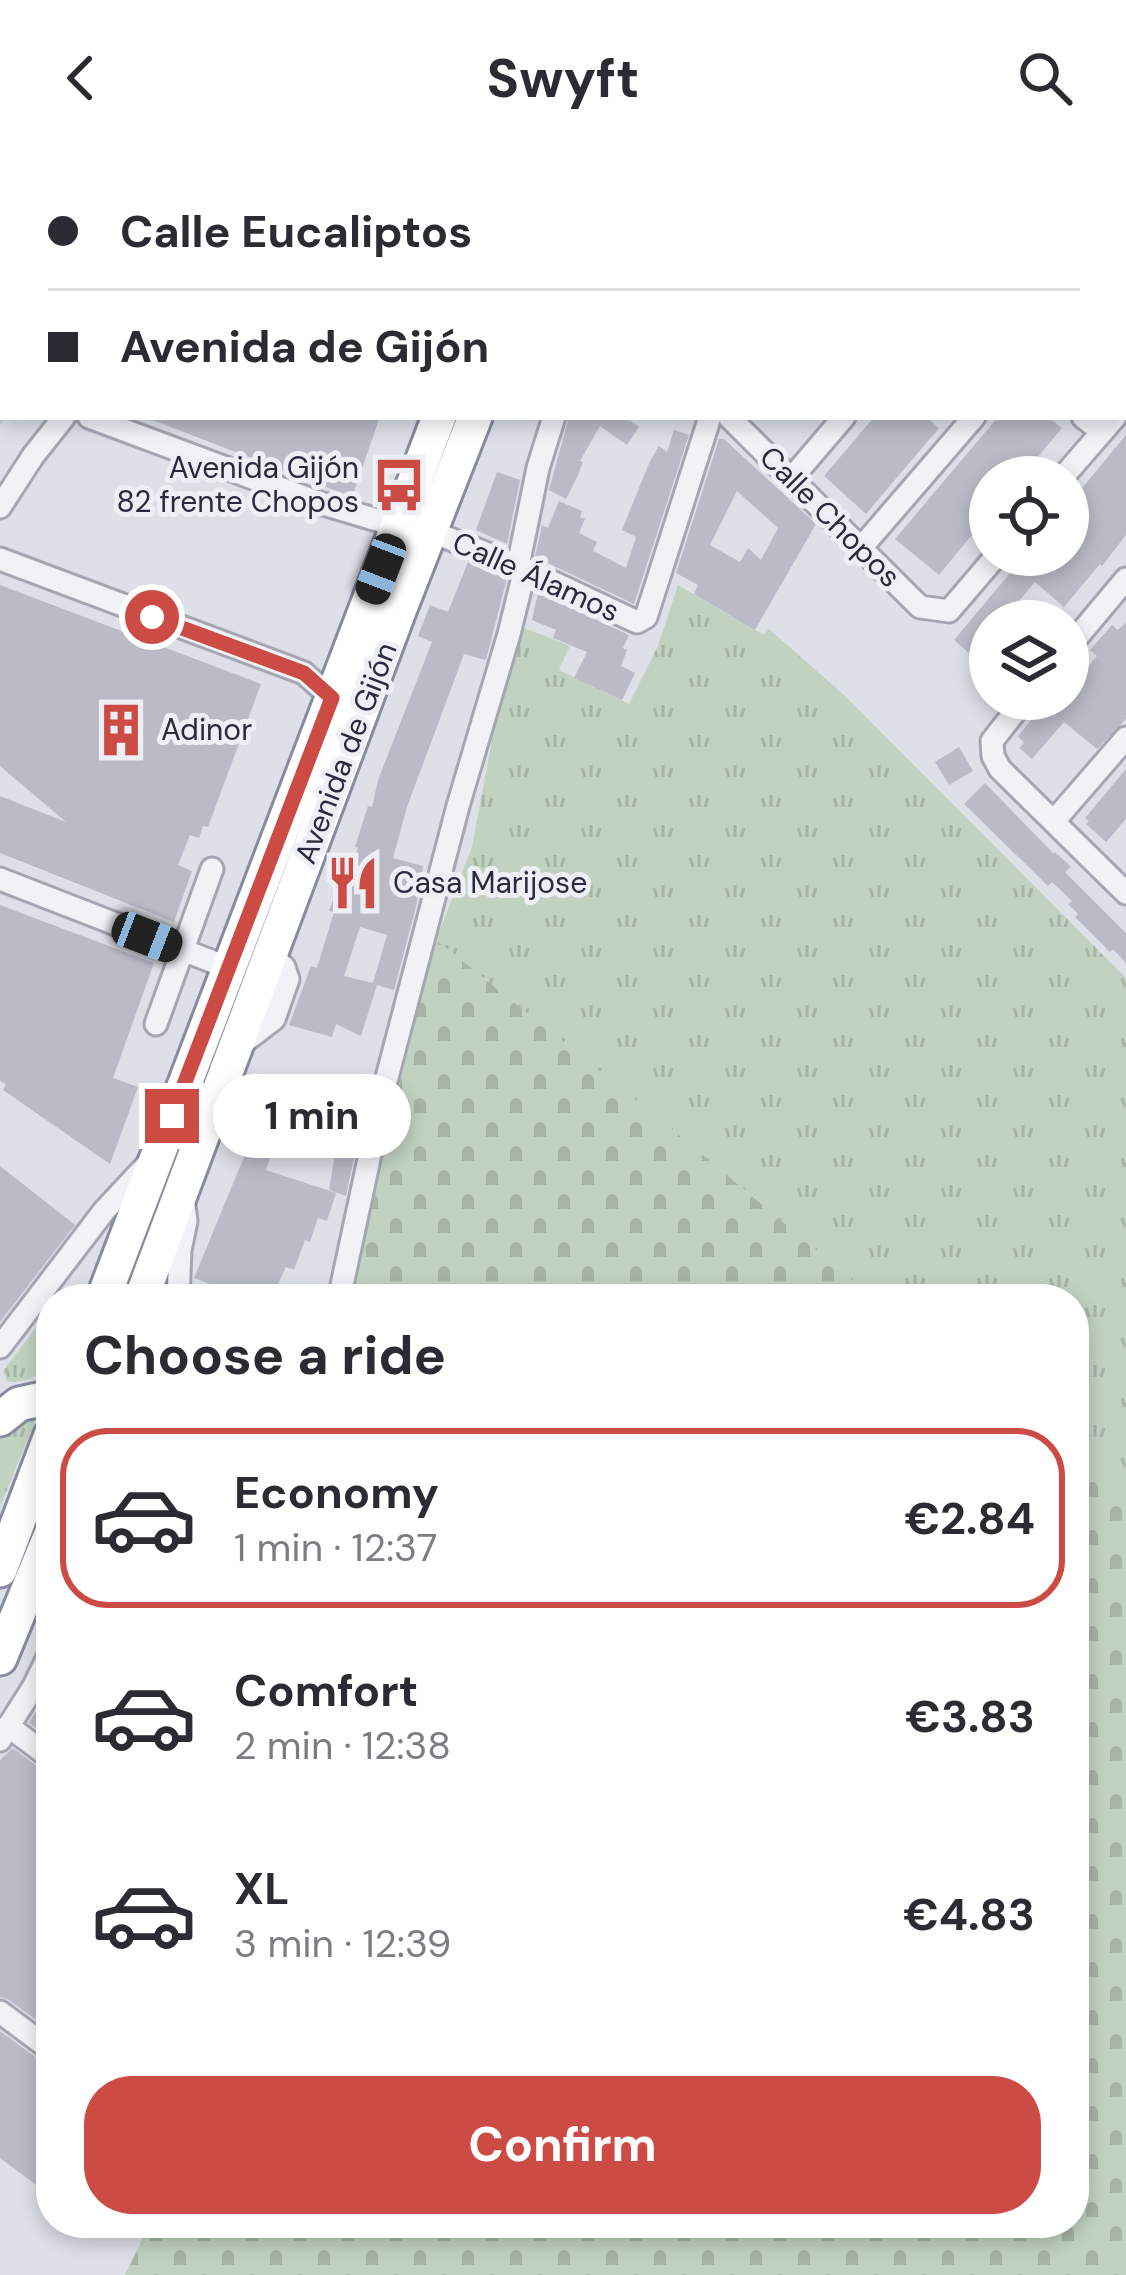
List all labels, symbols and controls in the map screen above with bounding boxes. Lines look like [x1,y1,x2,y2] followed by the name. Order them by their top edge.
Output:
[487,43,639,114] text: Swyft
[48,45,114,111] icon: back
[1012,45,1078,111] icon: search
[120,202,472,261] text: Calle Eucaliptos
[120,317,489,376] text: Avenida de Gijón
[751,438,909,596] street label: Calle Chopos
[116,448,359,521] place label: Avenida Gijón 82 frente Chopos
[370,456,428,514] bus stop icon: Avenida Gijón 82 frente Chopos
[969,456,1089,720] map controls
[969,456,1089,576] button: locate
[447,522,626,631] street label: Calle Álamos
[351,529,411,609] car
[125,590,179,644] route start
[969,600,1089,720] button: layers
[285,637,406,869] street label: Avenida de Gijón
[92,701,150,759] building icon: Adinor
[161,710,252,749] place label: Adinor
[324,854,382,912] restaurant icon: Casa Marijose
[393,863,587,902] place label: Casa Marijose
[107,907,187,967] car
[214,1074,412,1158] callout: 1 min
[145,1089,199,1143] route end
[265,1090,359,1141] text: 1 min
[84,1320,446,1391] text: Choose a ride
[234,1463,439,1522] text: Economy
[90,1464,198,1572] icon: car
[904,1489,1035,1548] text: €2.84
[234,1522,437,1573] text: 1 min · 12:37
[234,1661,418,1720] text: Comfort
[90,1662,198,1770] icon: car
[905,1687,1035,1746] text: €3.83
[234,1720,451,1771] text: 2 min · 12:38
[234,1859,289,1918] text: XL
[90,1860,198,1968] icon: car
[903,1885,1035,1944] text: €4.83
[234,1918,451,1969] text: 3 min · 12:39
[84,2076,1041,2214] button: Confirm

